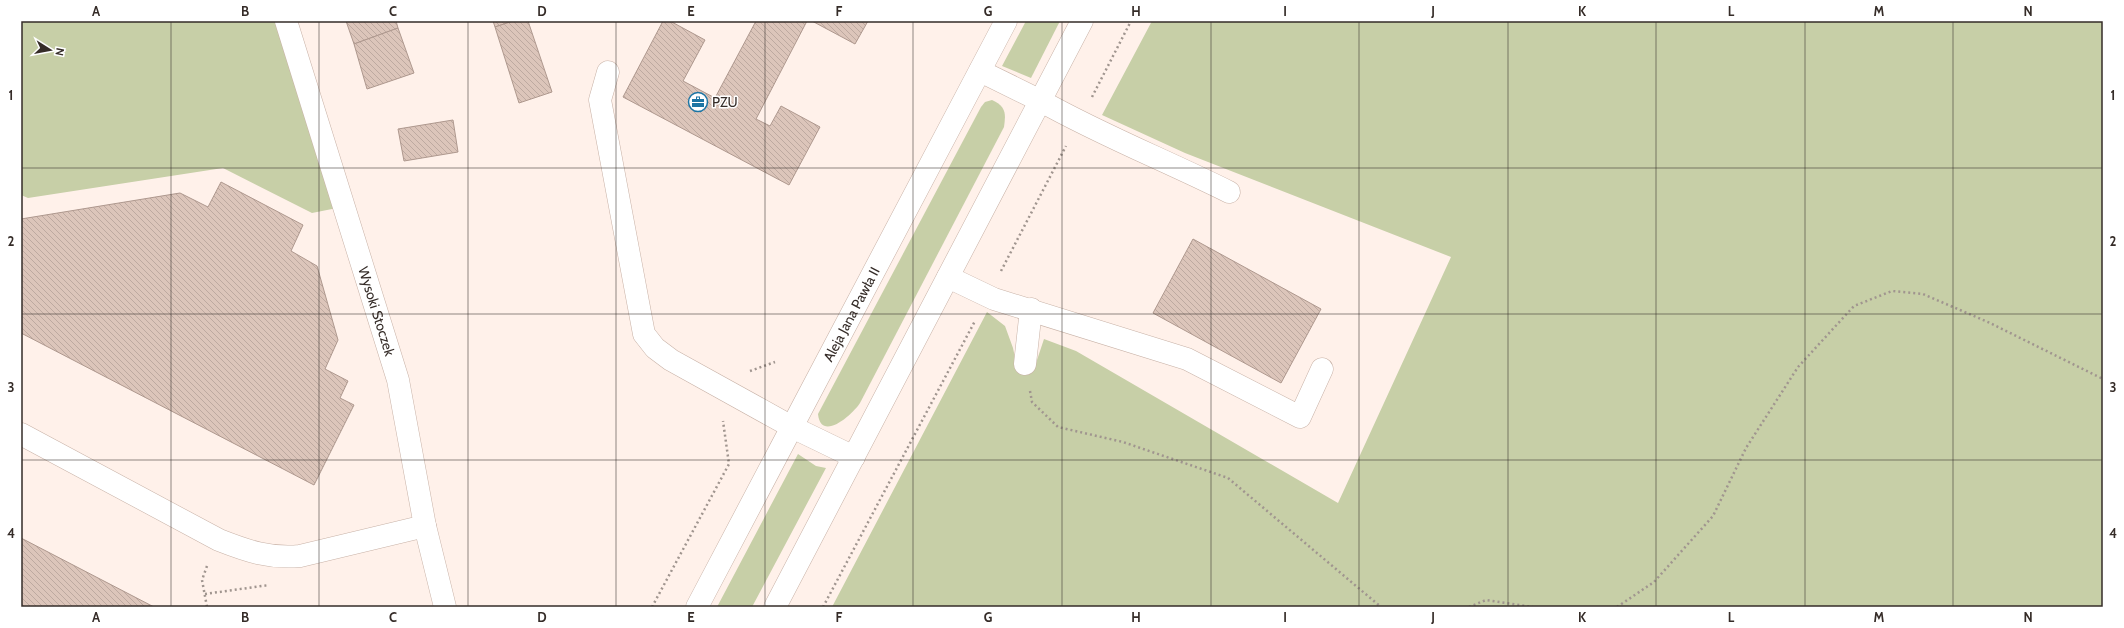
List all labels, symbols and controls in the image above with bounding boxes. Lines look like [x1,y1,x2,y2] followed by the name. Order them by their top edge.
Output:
[92,3,101,19] text: A
[241,3,249,19] text: B
[389,3,397,19] text: C
[537,3,547,19] text: D
[687,3,695,19] text: E
[836,3,843,19] text: F
[984,3,993,19] text: G
[1131,3,1141,19] text: H
[1283,3,1287,19] text: I
[1430,3,1435,19] text: J
[1578,3,1587,19] text: K
[1728,3,1735,19] text: L
[1874,3,1885,19] text: M
[2023,3,2033,19] text: N
[30,30,70,70] north arrow
[52,47,67,57] text: N
[9,87,13,103] text: 1
[2111,87,2115,103] text: 1
[687,91,709,113] office icon: PZU
[712,93,738,111] place label: PZU
[8,233,15,249] text: 2
[2110,233,2117,249] text: 2
[354,264,399,359] street label: Wysoki Stoczek
[819,264,884,365] street label: Aleja Jana Pawła II
[7,379,15,395] text: 3
[2109,379,2117,395] text: 3
[7,525,15,541] text: 4
[2109,525,2117,541] text: 4
[92,609,101,625] text: A
[241,609,249,625] text: B
[389,609,397,625] text: C
[537,609,547,625] text: D
[687,609,695,625] text: E
[836,609,843,625] text: F
[984,609,993,625] text: G
[1131,609,1141,625] text: H
[1283,609,1287,625] text: I
[1430,609,1435,625] text: J
[1578,609,1587,625] text: K
[1728,609,1735,625] text: L
[1874,609,1885,625] text: M
[2023,609,2033,625] text: N

